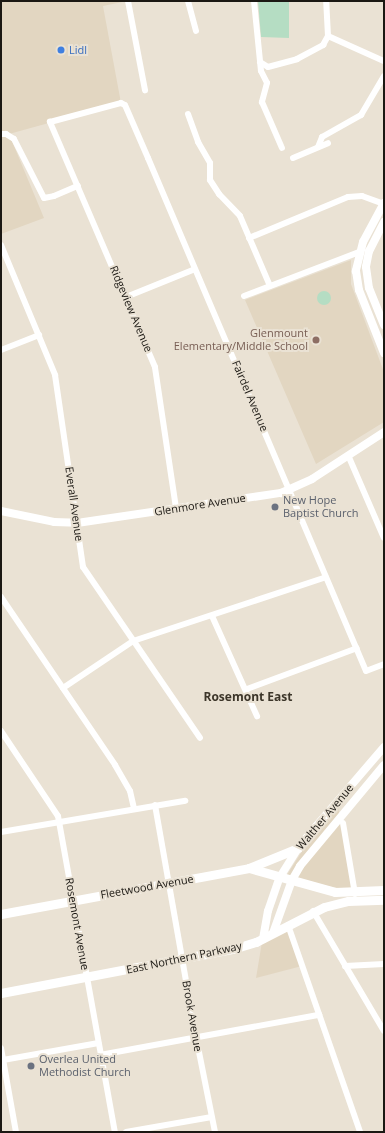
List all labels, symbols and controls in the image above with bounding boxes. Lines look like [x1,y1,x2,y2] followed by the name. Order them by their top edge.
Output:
[69,43,87,57] place label: Lidl
[56,45,66,55] marker: Lidl
[107,264,155,354] street label: Ridgeview Avenue
[174,327,308,353] place label: Glenmount Elementary/Middle School
[311,335,321,345] marker: Glenmount Elementary/Middle School
[229,358,271,434] street label: Fairdel Avenue
[62,466,86,542] street label: Everall Avenue
[153,491,247,519] street label: Glenmore Avenue
[283,494,359,520] place label: New Hope Baptist Church
[270,502,280,512] marker: New Hope Baptist Church
[204,690,292,704] district label: Rosemont East
[294,782,356,852] street label: Walther Avenue
[99,872,195,902] street label: Fleetwood Avenue
[62,877,92,971] street label: Rosemont Avenue
[125,939,243,977] street label: East Northern Parkway
[179,980,205,1052] street label: Brook Avenue
[39,1053,131,1079] place label: Overlea United Methodist Church
[26,1061,36,1071] marker: Overlea United Methodist Church

